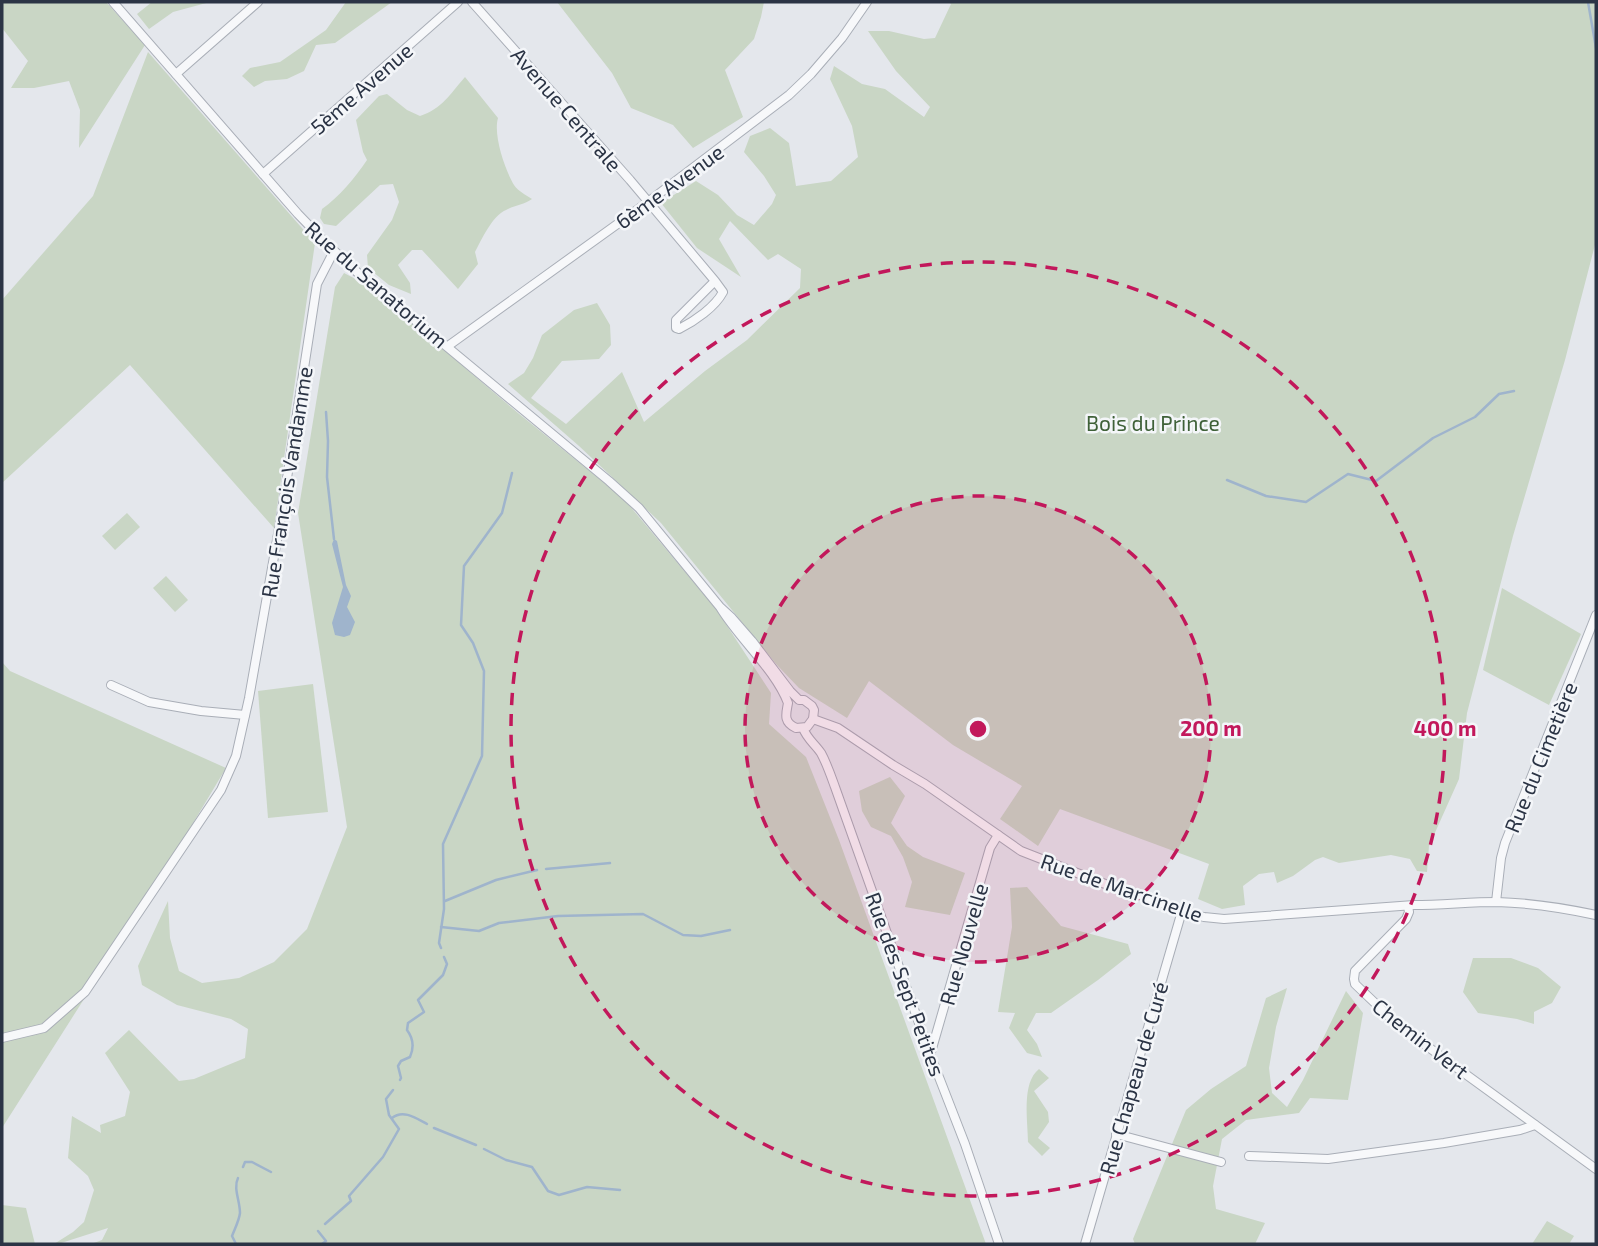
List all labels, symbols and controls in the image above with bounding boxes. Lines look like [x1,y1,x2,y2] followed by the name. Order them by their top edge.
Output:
[305,37,417,139] street label: 5ème Avenue
[506,42,628,176] street label: Avenue Centrale
[610,138,728,234] street label: 6ème Avenue
[301,215,453,353] street label: Rue du Sanatorium
[255,365,319,600] street label: Rue François Vandamme
[1086,410,1220,435] park label: Bois du Prince
[1498,678,1582,836] street label: Rue du Cimetière
[1180,715,1242,740] text: 200 m
[1414,715,1476,740] text: 400 m
[966,717,990,741] centre of rings
[1038,848,1206,926] street label: Rue de Marcinelle
[934,880,992,1008] street label: Rue Nouvelle
[861,888,951,1080] street label: Rue des Sept Petites
[1093,979,1173,1177] street label: Rue Chapeau de Curé
[1368,993,1474,1083] street label: Chemin Vert

